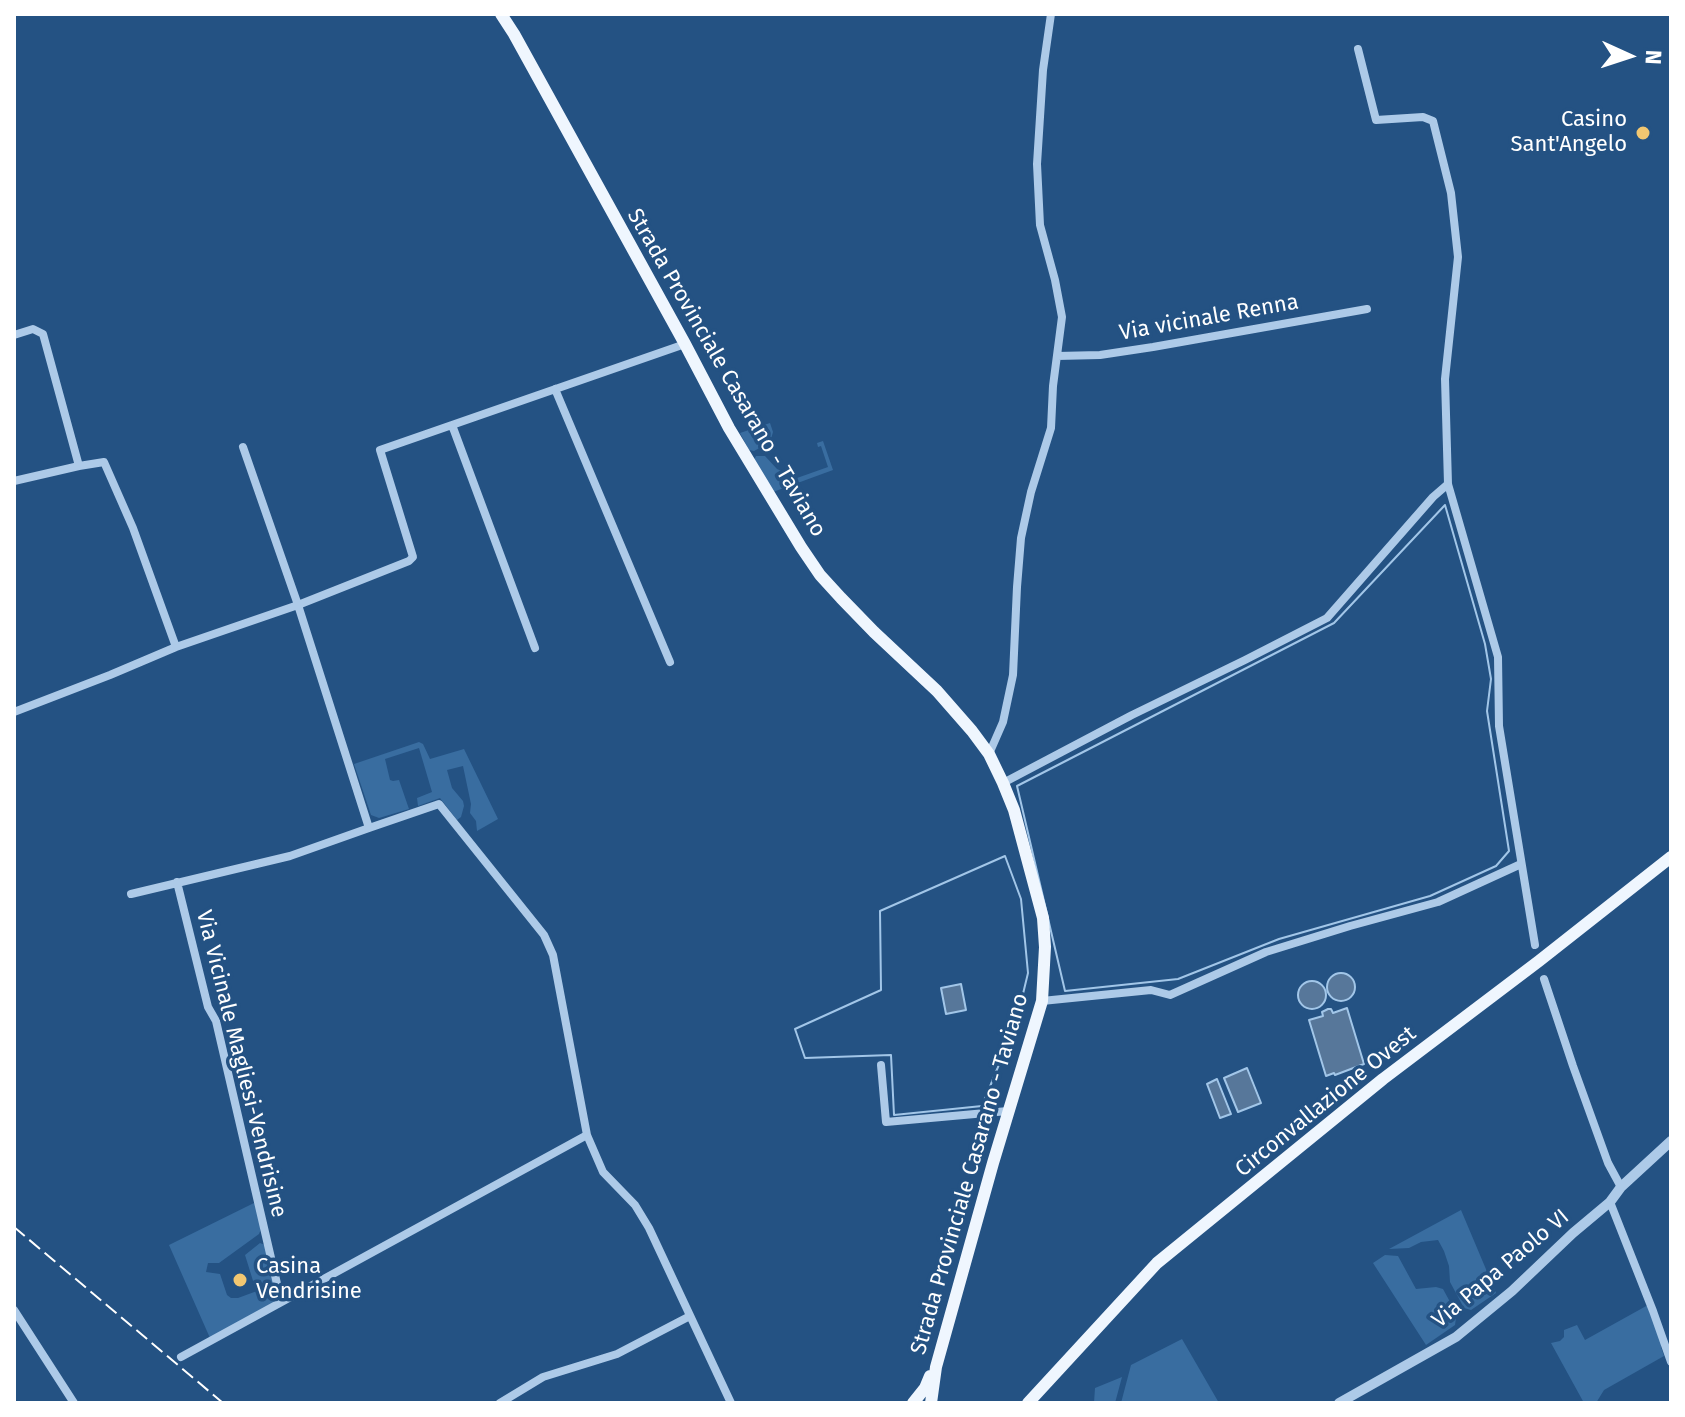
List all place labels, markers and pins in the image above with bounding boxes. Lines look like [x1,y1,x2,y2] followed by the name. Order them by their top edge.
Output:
[1511,107,1627,158] place label: Casino Sant'Angelo
[1634,124,1652,142] marker: Casino Sant'Angelo
[256,1254,362,1306] place label: Casina Vendrisine
[231,1271,249,1289] marker: Casina Vendrisine

